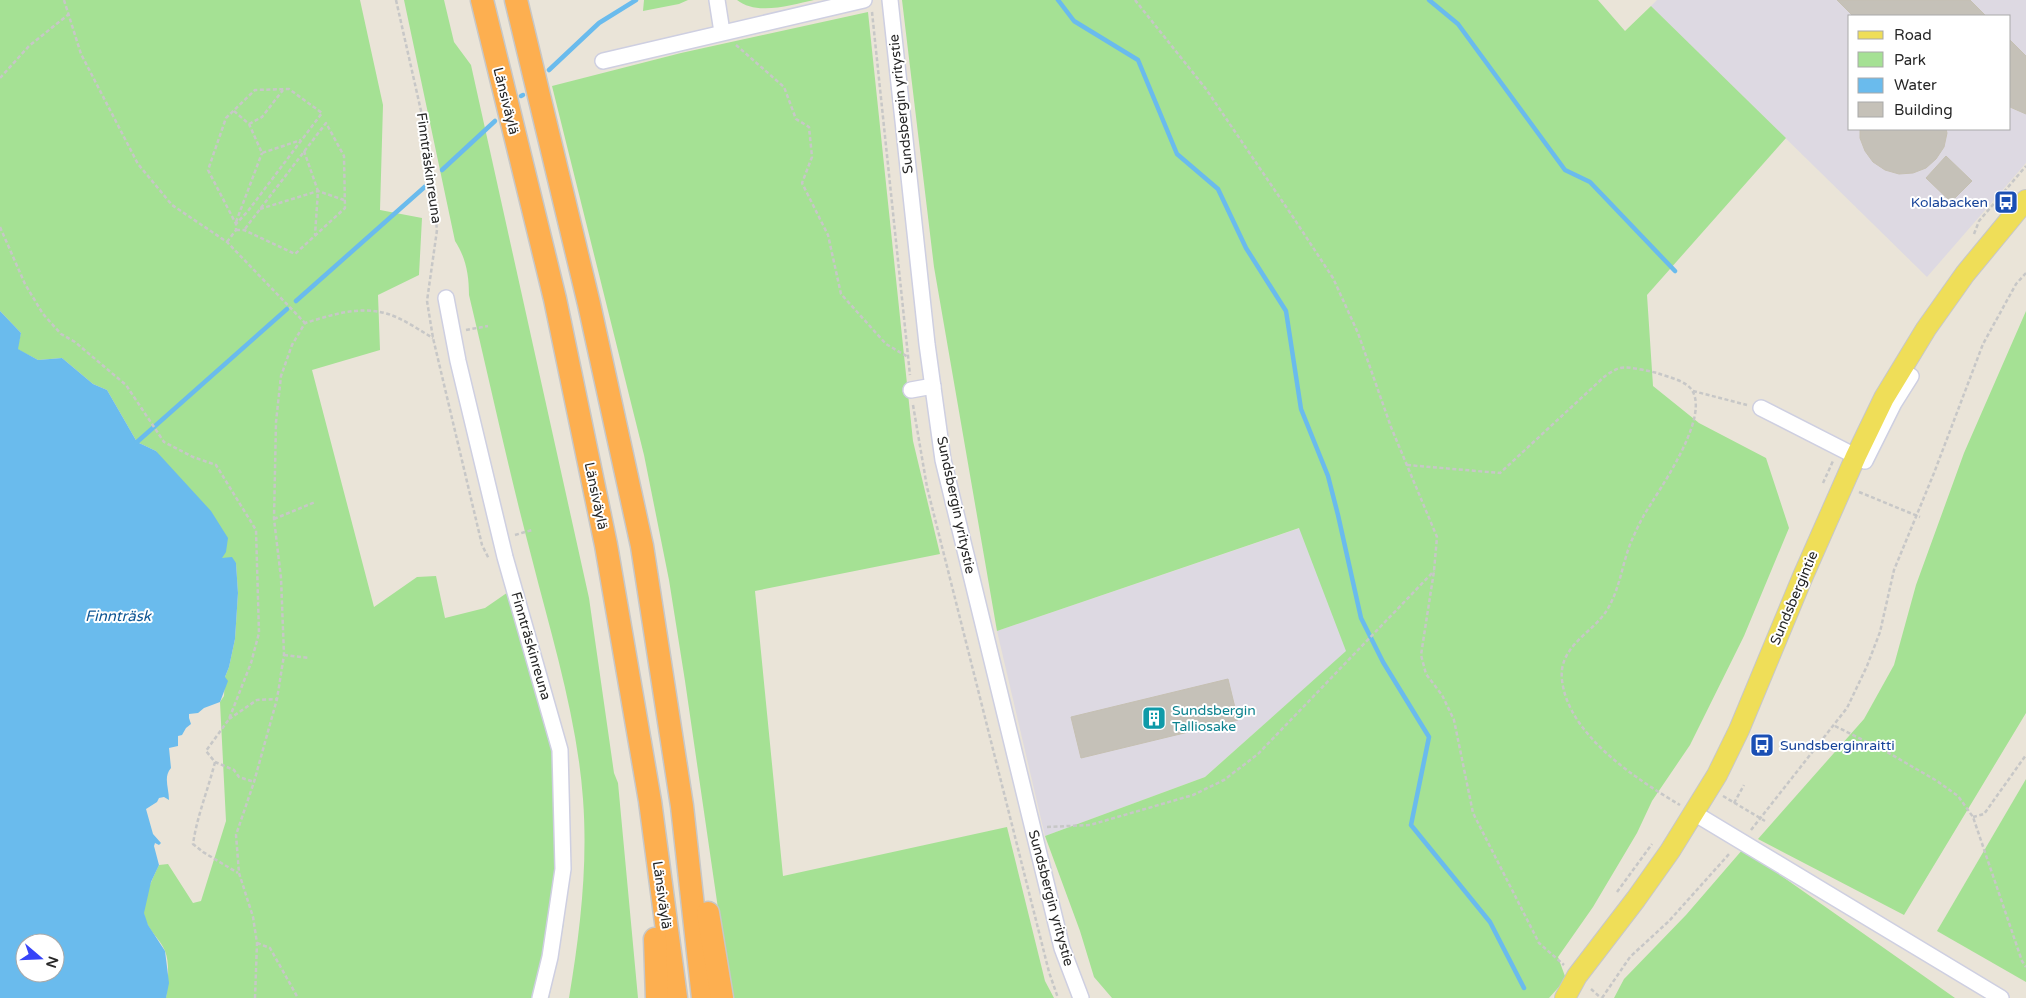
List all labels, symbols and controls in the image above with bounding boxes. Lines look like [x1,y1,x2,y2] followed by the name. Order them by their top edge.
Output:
[1848,15,2011,130] legend
[1894,26,1932,44] text: Road
[885,33,917,175] street label: Sundsbergin yritystie
[1894,51,1926,69] text: Park
[489,66,523,136] street label: Länsiväylä
[1894,76,1937,94] text: Water
[1894,101,1953,119] text: Building
[413,112,445,224] street label: Finnträskinreuna
[1993,189,2019,215] bus stop icon: Kolabacken
[1911,194,1988,211] place label: Kolabacken
[933,435,979,575] street label: Sundsbergin yritystie
[581,461,611,531] street label: Länsiväylä
[1767,548,1821,648] street label: Sundsbergintie
[507,590,555,702] street label: Finnträskinreuna
[85,607,153,625] water label: Finnträsk
[1172,702,1256,735] place label: Sundsbergin Talliosake
[1141,705,1167,731] building icon: Sundsbergin Talliosake
[1749,732,1775,758] bus stop icon: Sundsberginraitti
[1780,737,1895,754] place label: Sundsberginraitti
[1025,828,1077,968] street label: Sundsbergin yritystie
[649,860,675,930] street label: Länsiväylä
[15,933,65,983] north arrow
[42,954,62,970] text: N

